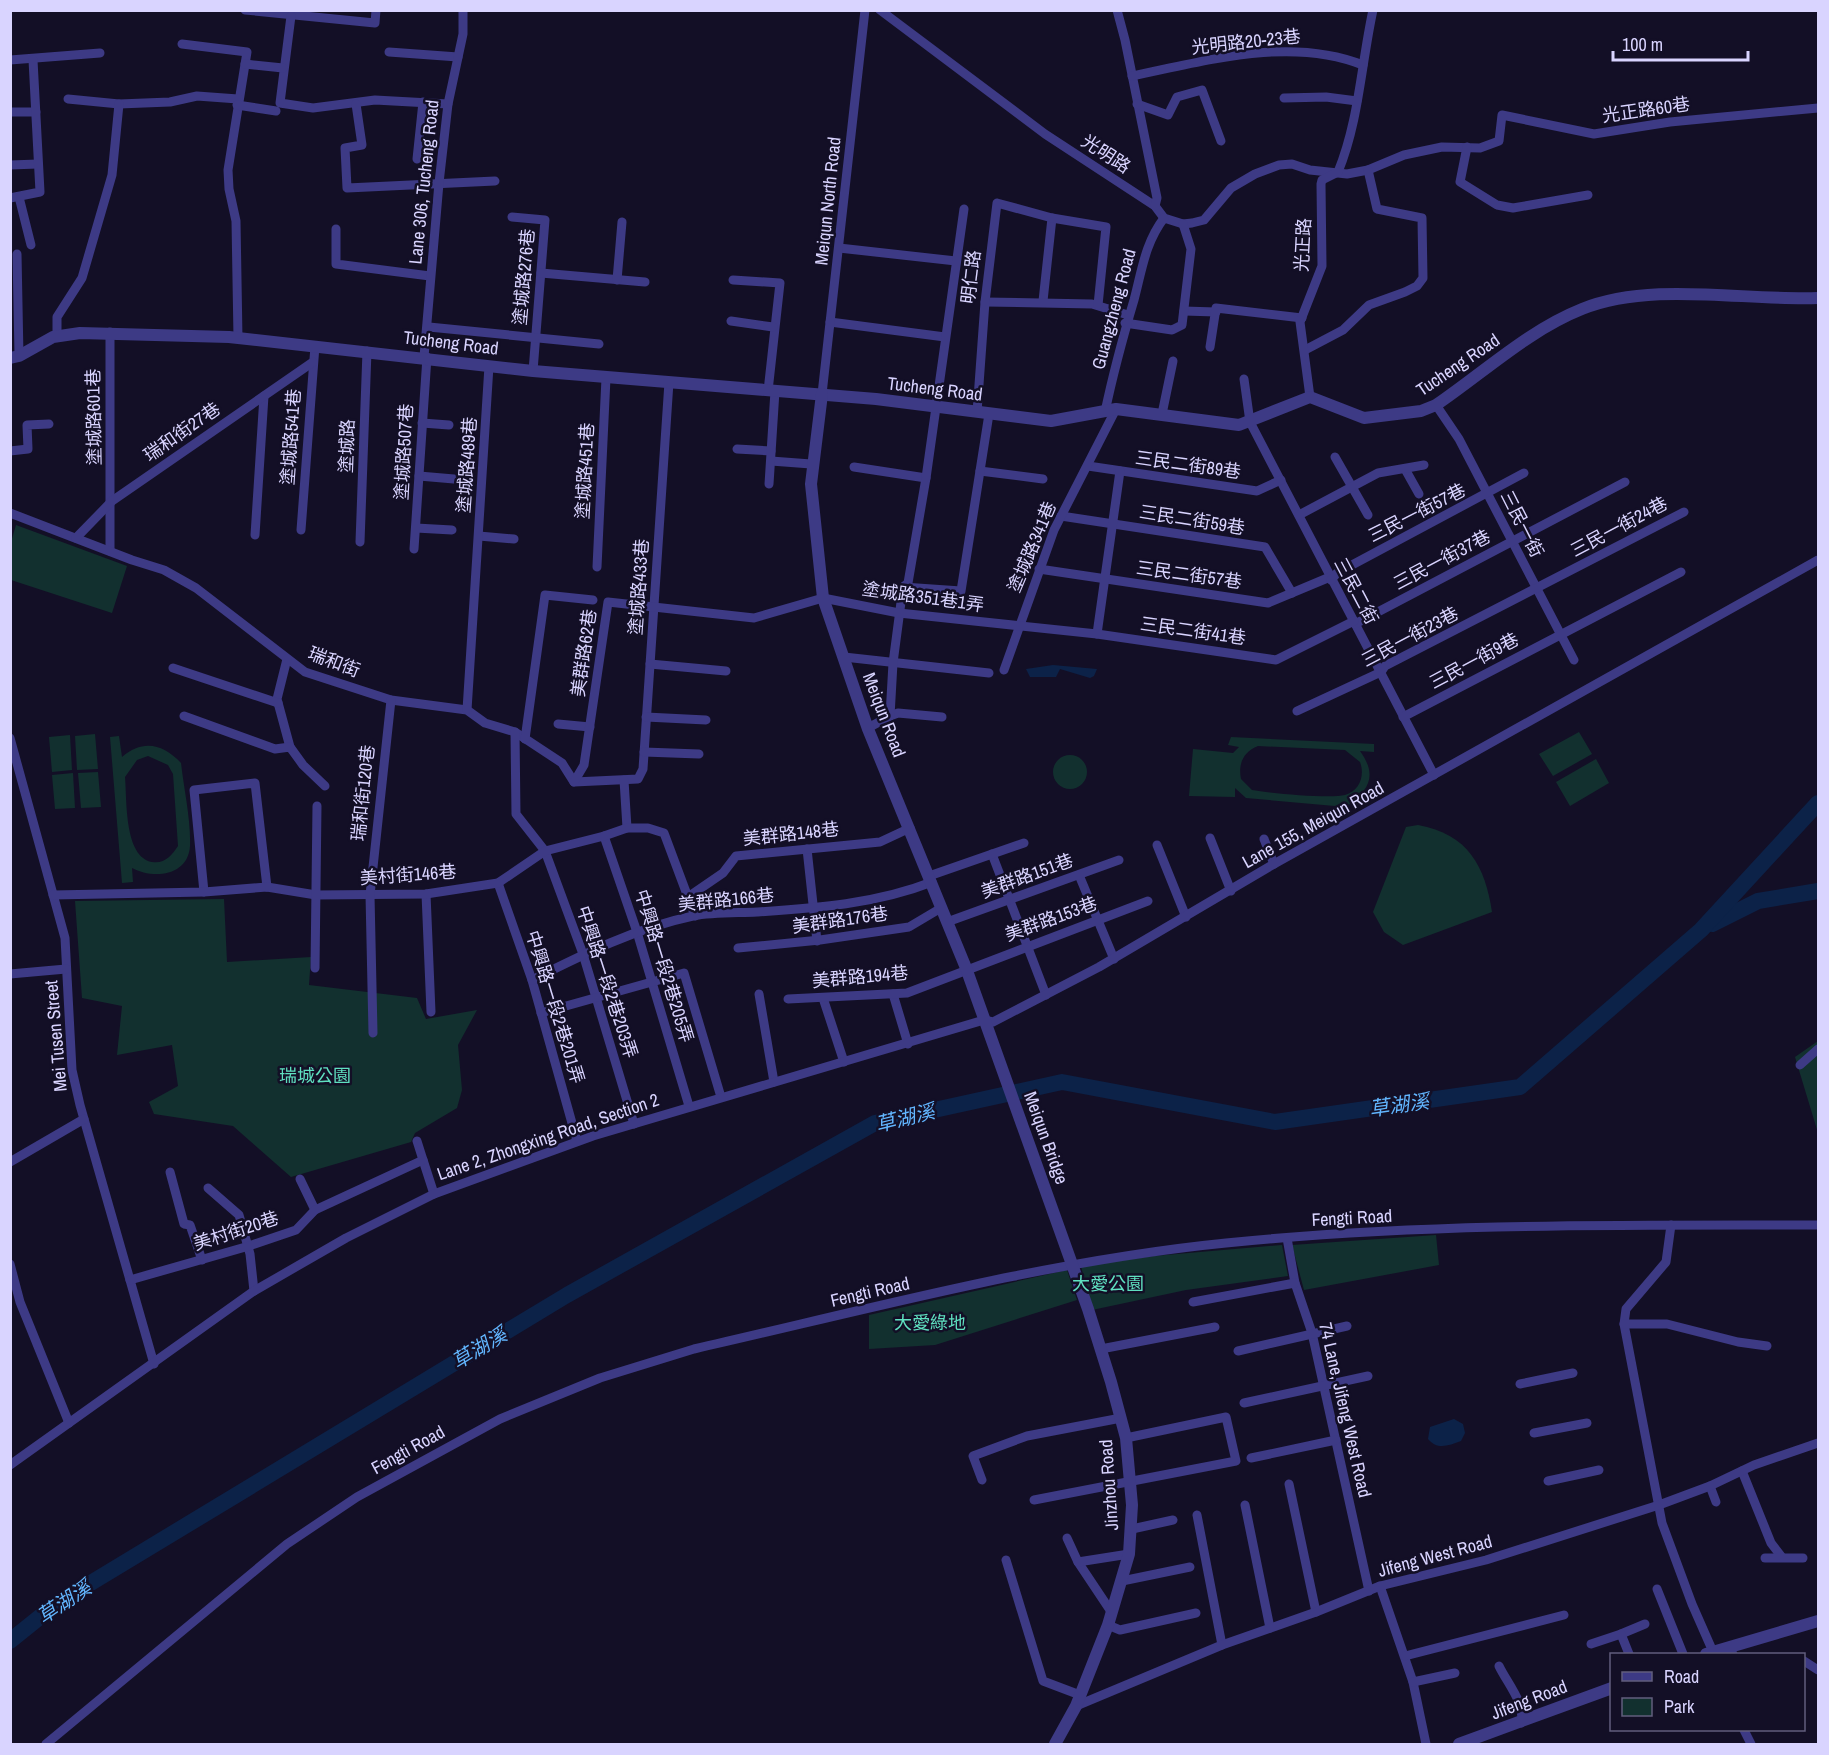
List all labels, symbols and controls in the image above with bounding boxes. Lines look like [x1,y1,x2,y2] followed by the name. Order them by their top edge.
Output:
[1190,23,1302,60] street label: 光明路20-23巷
[1613,24,1748,62] scale bar
[1622,32,1663,57] text: 100 m
[1600,91,1691,128] street label: 光正路60巷
[402,99,445,265] street label: Lane 306, Tucheng Road
[1077,128,1136,179] street label: 光明路
[808,136,847,266] street label: Meiqun North Road
[1289,217,1316,273] street label: 光正路
[507,228,540,326] street label: 塗城路276巷
[1085,246,1142,372] street label: Guangzheng Road
[955,249,986,305] street label: 明仁路
[402,324,500,361] street label: Tucheng Road
[1411,328,1504,402] street label: Tucheng Road
[80,368,107,466] street label: 塗城路601巷
[886,370,984,407] street label: Tucheng Road
[275,388,306,486] street label: 塗城路541巷
[138,396,225,467] street label: 瑞和街27巷
[388,403,419,501] street label: 塗城路507巷
[451,416,482,514] street label: 塗城路489巷
[333,419,360,473] street label: 塗城路
[569,422,600,520] street label: 塗城路451巷
[1134,445,1243,484] street label: 三民二街89巷
[1364,477,1470,548] street label: 三民一街57巷
[1495,486,1550,562] street label: 三民一街
[1566,491,1672,563] street label: 三民一街24巷
[1001,497,1062,596] street label: 塗城路341巷
[1138,499,1247,540] street label: 三民二街59巷
[1389,524,1495,596] street label: 三民一街37巷
[623,538,654,636] street label: 塗城路433巷
[1329,553,1384,628] street label: 三民二街
[1135,555,1244,594] street label: 三民二街57巷
[861,576,986,617] street label: 塗城路351巷1弄
[1357,601,1463,673] street label: 三民一街23巷
[565,607,602,698] street label: 美群路62巷
[1139,611,1248,650] street label: 三民二街41巷
[1425,626,1523,695] street label: 三民一街9巷
[304,640,364,683] street label: 瑞和街
[857,669,912,761] street label: Meiqun Road
[345,744,380,842] street label: 瑞和街120巷
[1237,775,1388,874] street label: Lane 155, Meiqun Road
[742,816,840,851] street label: 美群路148巷
[977,847,1077,904] street label: 美群路151巷
[359,859,457,890] street label: 美村街146巷
[677,882,775,917] street label: 美群路166巷
[629,886,700,1045] street label: 中興路一段2巷205弄
[1001,890,1101,947] street label: 美群路153巷
[790,900,890,939] street label: 美群路176巷
[571,902,644,1061] street label: 中興路一段2巷203弄
[520,927,591,1086] street label: 中興路一段2巷201弄
[811,960,909,993] street label: 美群路194巷
[38,979,73,1093] street label: Mei Tusen Street
[279,1063,351,1088] park label: 瑞城公園
[434,1087,662,1186] street label: Lane 2, Zhongxing Road, Section 2
[1367,1087,1433,1122] water label: 草湖溪
[1018,1088,1075,1188] street label: Meiqun Bridge
[873,1096,940,1138] water label: 草湖溪
[1311,1203,1393,1232] street label: Fengti Road
[190,1205,282,1256] street label: 美村街20巷
[828,1270,912,1313] street label: Fengti Road
[1072,1271,1144,1296] park label: 大愛公園
[894,1310,966,1335] park label: 大愛綠地
[446,1319,514,1375] water label: 草湖溪
[1313,1320,1378,1500] street label: 74 Lane, Jifeng West Road
[366,1419,449,1480] street label: Fengti Road
[1093,1439,1124,1531] street label: Jinzhou Road
[1375,1528,1495,1583] street label: Jifeng West Road
[31,1572,99,1630] water label: 草湖溪
[1610,1653,1805,1731] legend
[1664,1664,1699,1689] text: Road
[1487,1674,1570,1725] street label: Jifeng Road
[1664,1694,1695,1719] text: Park

